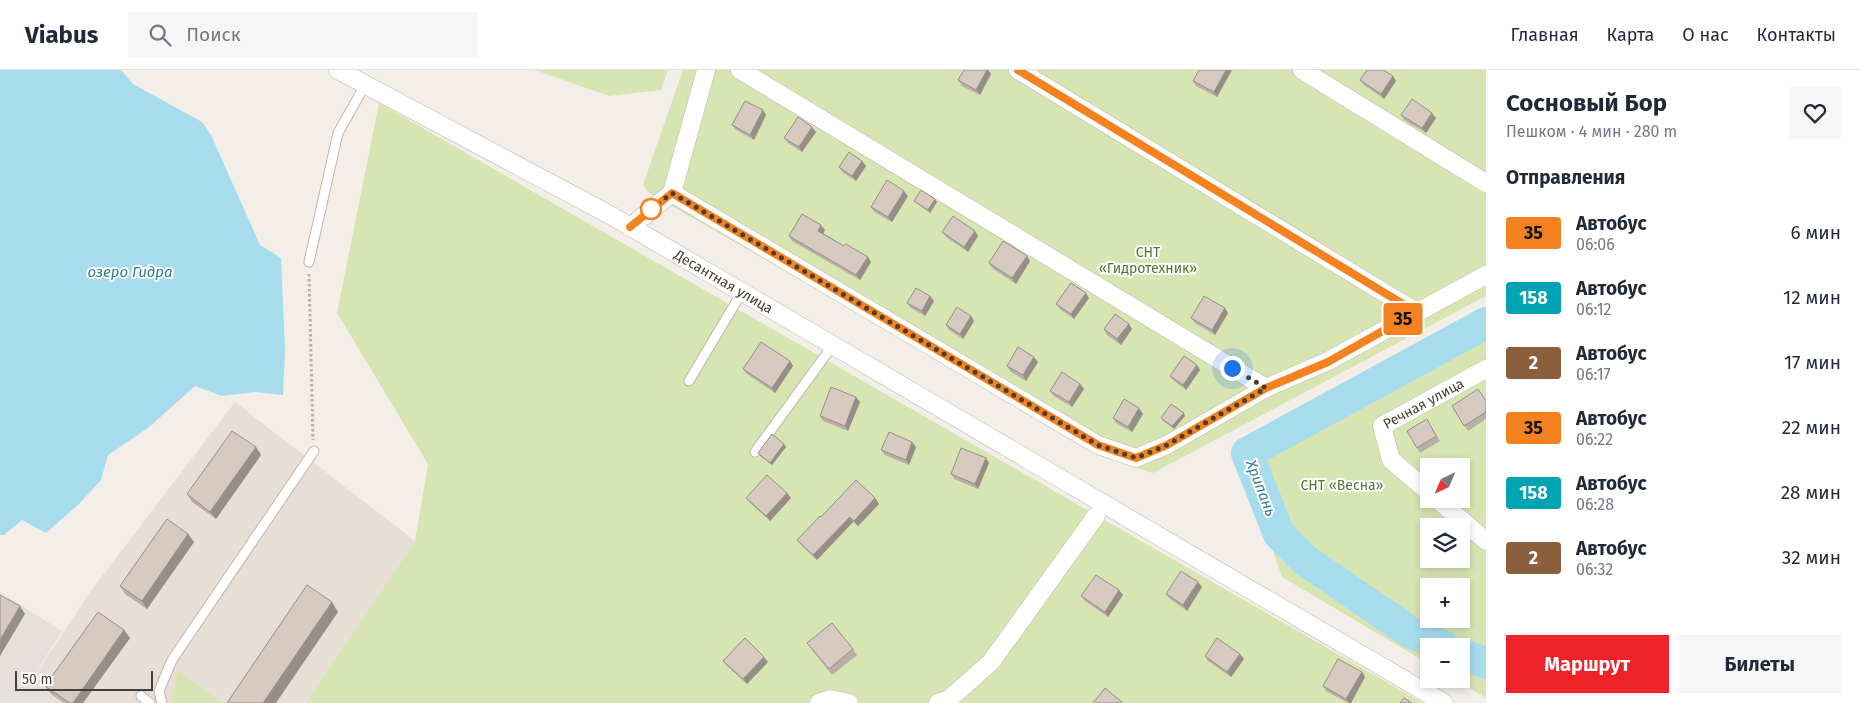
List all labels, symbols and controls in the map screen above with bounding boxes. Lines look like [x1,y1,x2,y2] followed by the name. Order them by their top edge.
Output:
[128,12,478,57] search box
[25,21,98,49] text: Viabus
[146,21,174,49] icon: search
[186,23,241,46] text: Поиск
[1511,24,1579,46] text: Главная
[1607,24,1654,46] text: Карта
[1682,24,1729,46] text: О нас
[1757,24,1836,46] text: Контакты
[1789,87,1841,139] button: heart
[1506,89,1667,117] text: Сосновый Бор
[1506,122,1677,141] text: Пешком · 4 мин · 280 m
[1506,166,1625,189] text: Отправления
[640,198,662,220] unlabelled marker
[1576,212,1647,235] text: Автобус
[1790,221,1841,244] text: 6 мин
[1524,222,1543,244] text: 35
[1576,235,1615,254] text: 06:06
[1099,244,1197,277] park label: СНТ «Гидротехник»
[670,246,776,317] street label: Десантная улица
[87,263,173,281] water label: озеро Гидра
[1576,277,1647,300] text: Автобус
[1783,286,1841,309] text: 12 мин
[1519,287,1548,309] text: 158
[1576,300,1612,319] text: 06:12
[1380,303,1426,335] line badge: 35
[1393,308,1413,330] text: 35
[1576,342,1647,365] text: Автобус
[1784,351,1841,374] text: 17 мин
[1529,352,1538,374] text: 2
[1220,356,1245,381] your location
[1576,365,1611,384] text: 06:17
[1380,375,1467,433] street label: Речная улица
[1576,407,1647,430] text: Автобус
[1782,416,1841,439] text: 22 мин
[1524,417,1543,439] text: 35
[1576,430,1613,449] text: 06:22
[1242,456,1280,519] water label: Хрипань
[1420,458,1470,508] north arrow
[1420,458,1470,688] map controls
[1576,472,1647,495] text: Автобус
[1300,477,1384,494] park label: СНТ «Весна»
[1781,481,1841,504] text: 28 мин
[1519,482,1548,504] text: 158
[1576,495,1614,514] text: 06:28
[1420,518,1470,568] button: layers
[1576,537,1647,560] text: Автобус
[1782,546,1841,569] text: 32 мин
[1529,547,1538,569] text: 2
[1576,560,1613,579] text: 06:32
[1420,578,1470,628] button: +
[1506,635,1669,693] button: Маршрут
[1679,635,1841,693] button: Билеты
[1420,638,1470,688] button: −
[15,668,152,691] scale bar
[22,671,53,688] text: 50 m

